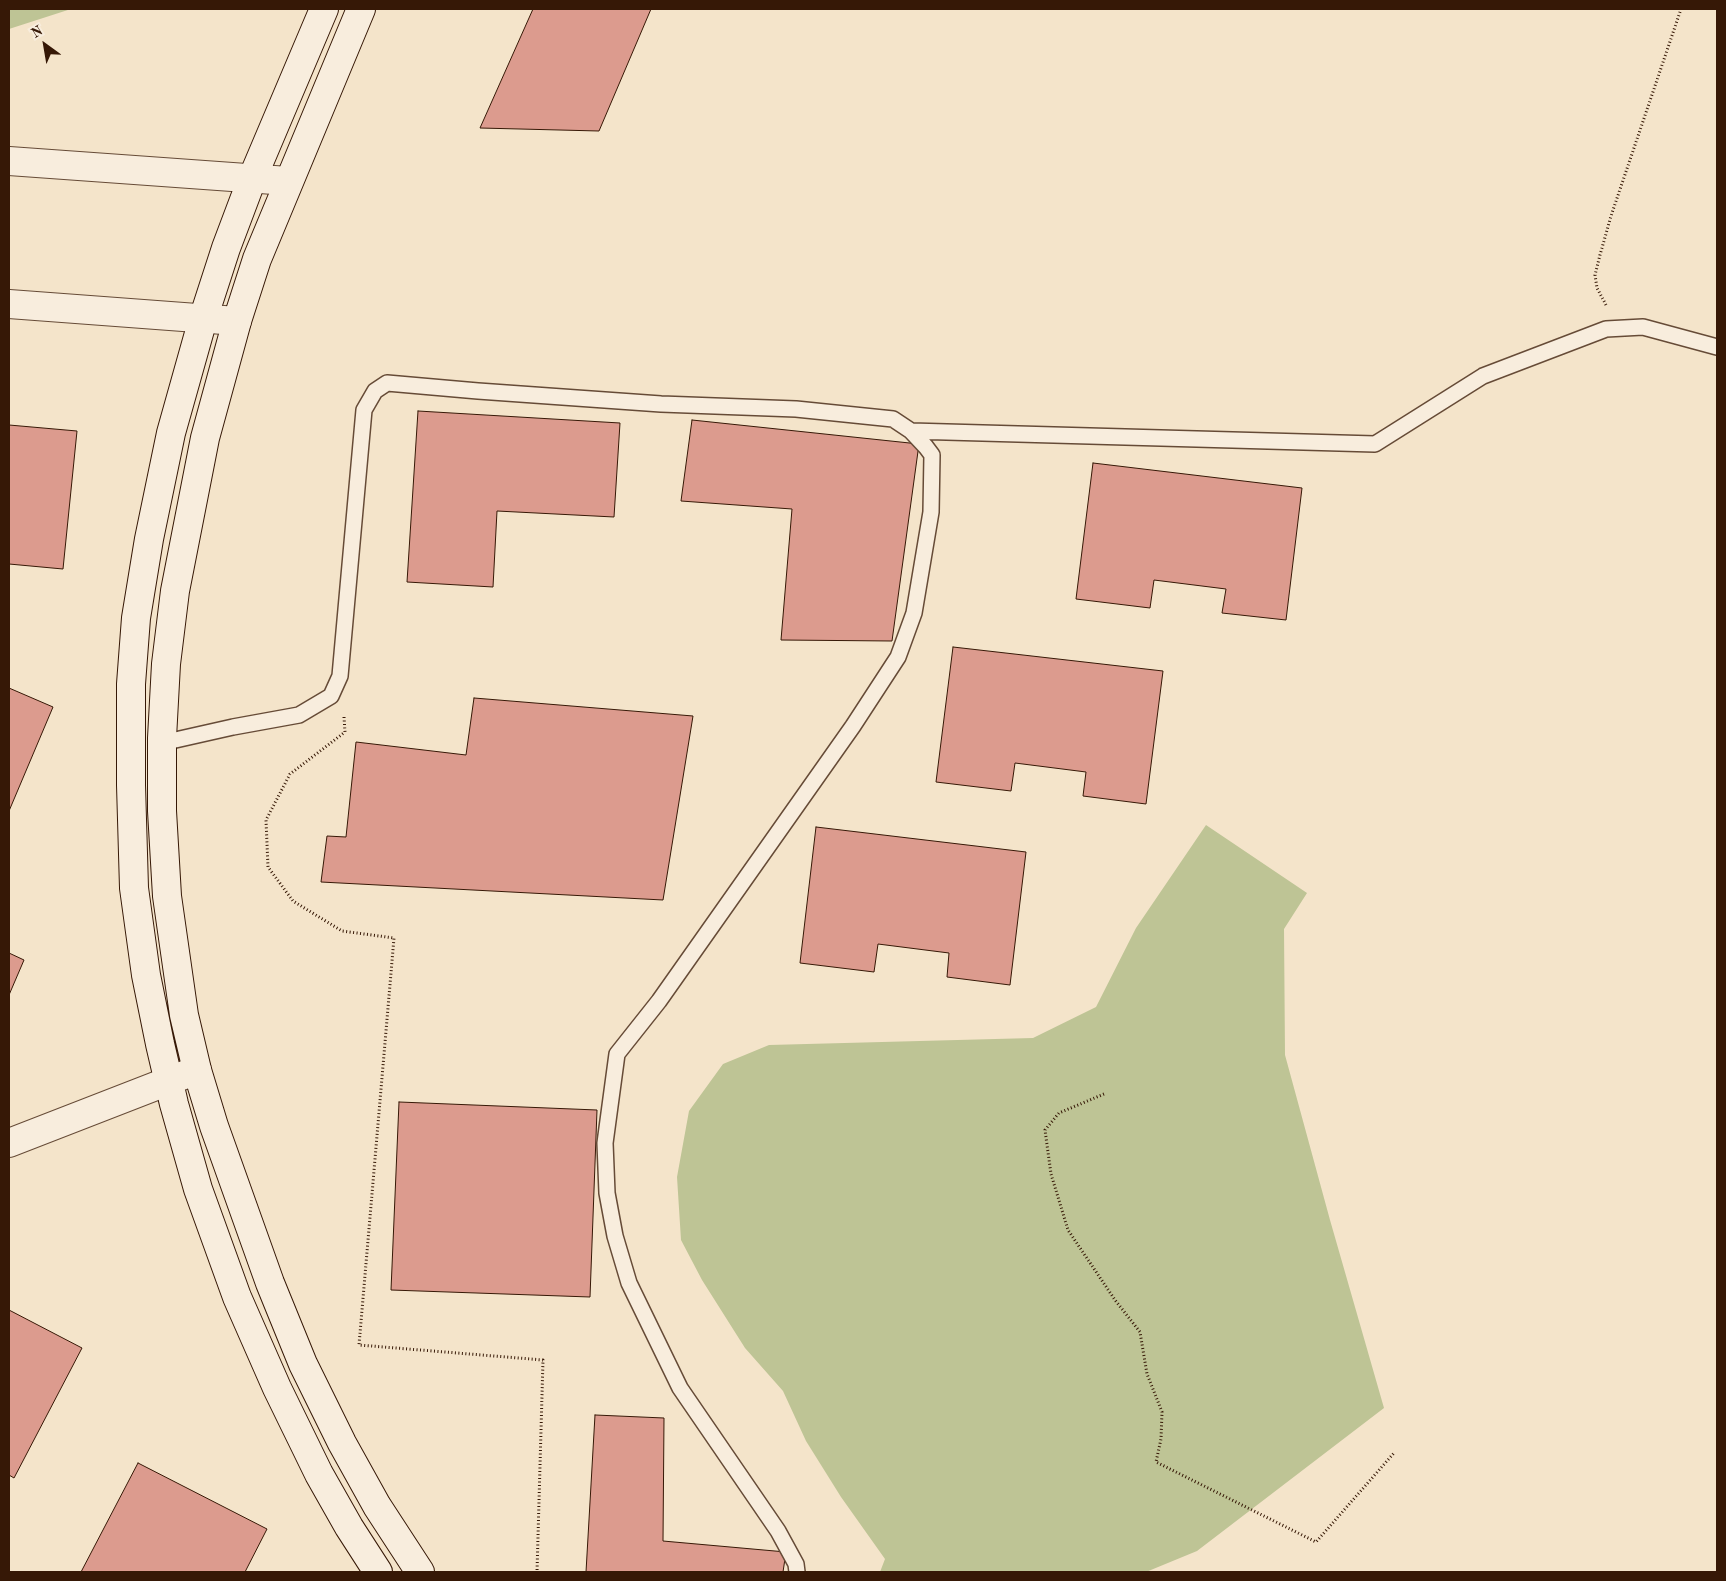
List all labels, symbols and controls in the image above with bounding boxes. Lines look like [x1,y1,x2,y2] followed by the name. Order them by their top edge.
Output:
[20,20,70,70] north arrow
[29,24,45,41] text: N

